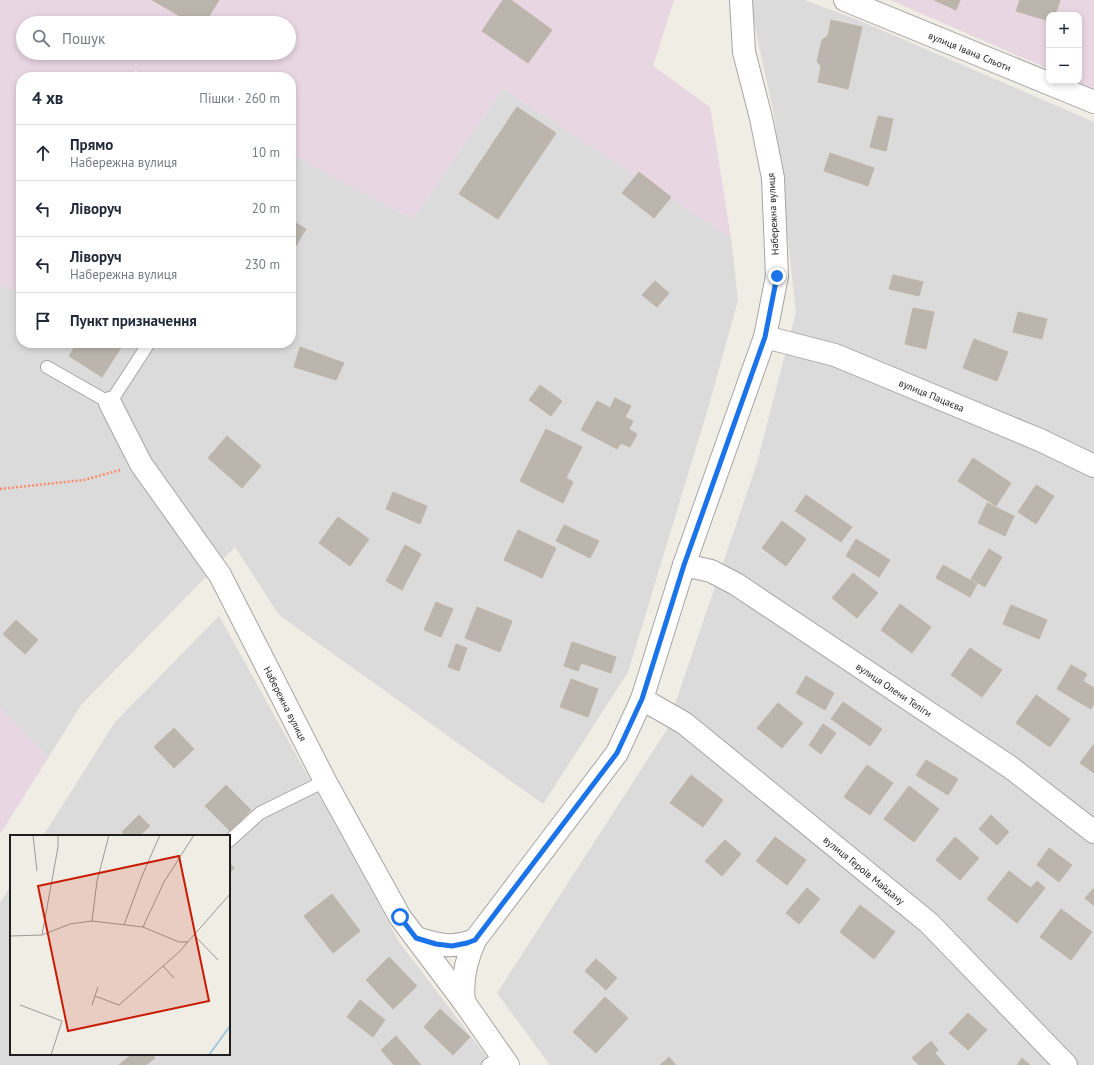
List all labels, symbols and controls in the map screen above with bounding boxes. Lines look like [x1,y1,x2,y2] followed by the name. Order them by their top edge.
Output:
[1046,12,1082,84] map controls
[1046,12,1082,48] button: +
[16,16,296,60] search box
[30,27,52,49] icon: search
[927,28,1013,74] street label: вулиця Івана Сльоти
[62,29,105,48] text: Пошук
[1046,48,1082,84] button: −
[32,87,63,109] text: 4 хв
[199,90,280,107] text: Пішки · 260 m
[70,135,113,154] text: Прямо
[32,142,54,164] icon: ahead
[252,144,280,161] text: 10 m
[70,154,177,171] text: Набережна вулиця
[764,172,782,255] street label: Набережна вулиця
[32,198,54,220] icon: left
[70,199,122,218] text: Ліворуч
[252,200,280,217] text: 20 m
[70,247,122,266] text: Ліворуч
[32,254,54,276] icon: left
[245,256,280,273] text: 230 m
[70,266,177,283] text: Набережна вулиця
[768,267,786,285] route end
[32,310,54,332] icon: arrive
[70,311,197,330] text: Пункт призначення
[897,376,966,414] street label: вулиця Пацаєва
[854,660,935,720] street label: вулиця Олени Теліги
[261,664,310,744] street label: Набережна вулиця
[821,833,908,907] street label: вулиця Героїв Майдану
[10,835,230,1055] inset map
[391,908,409,926] route start

